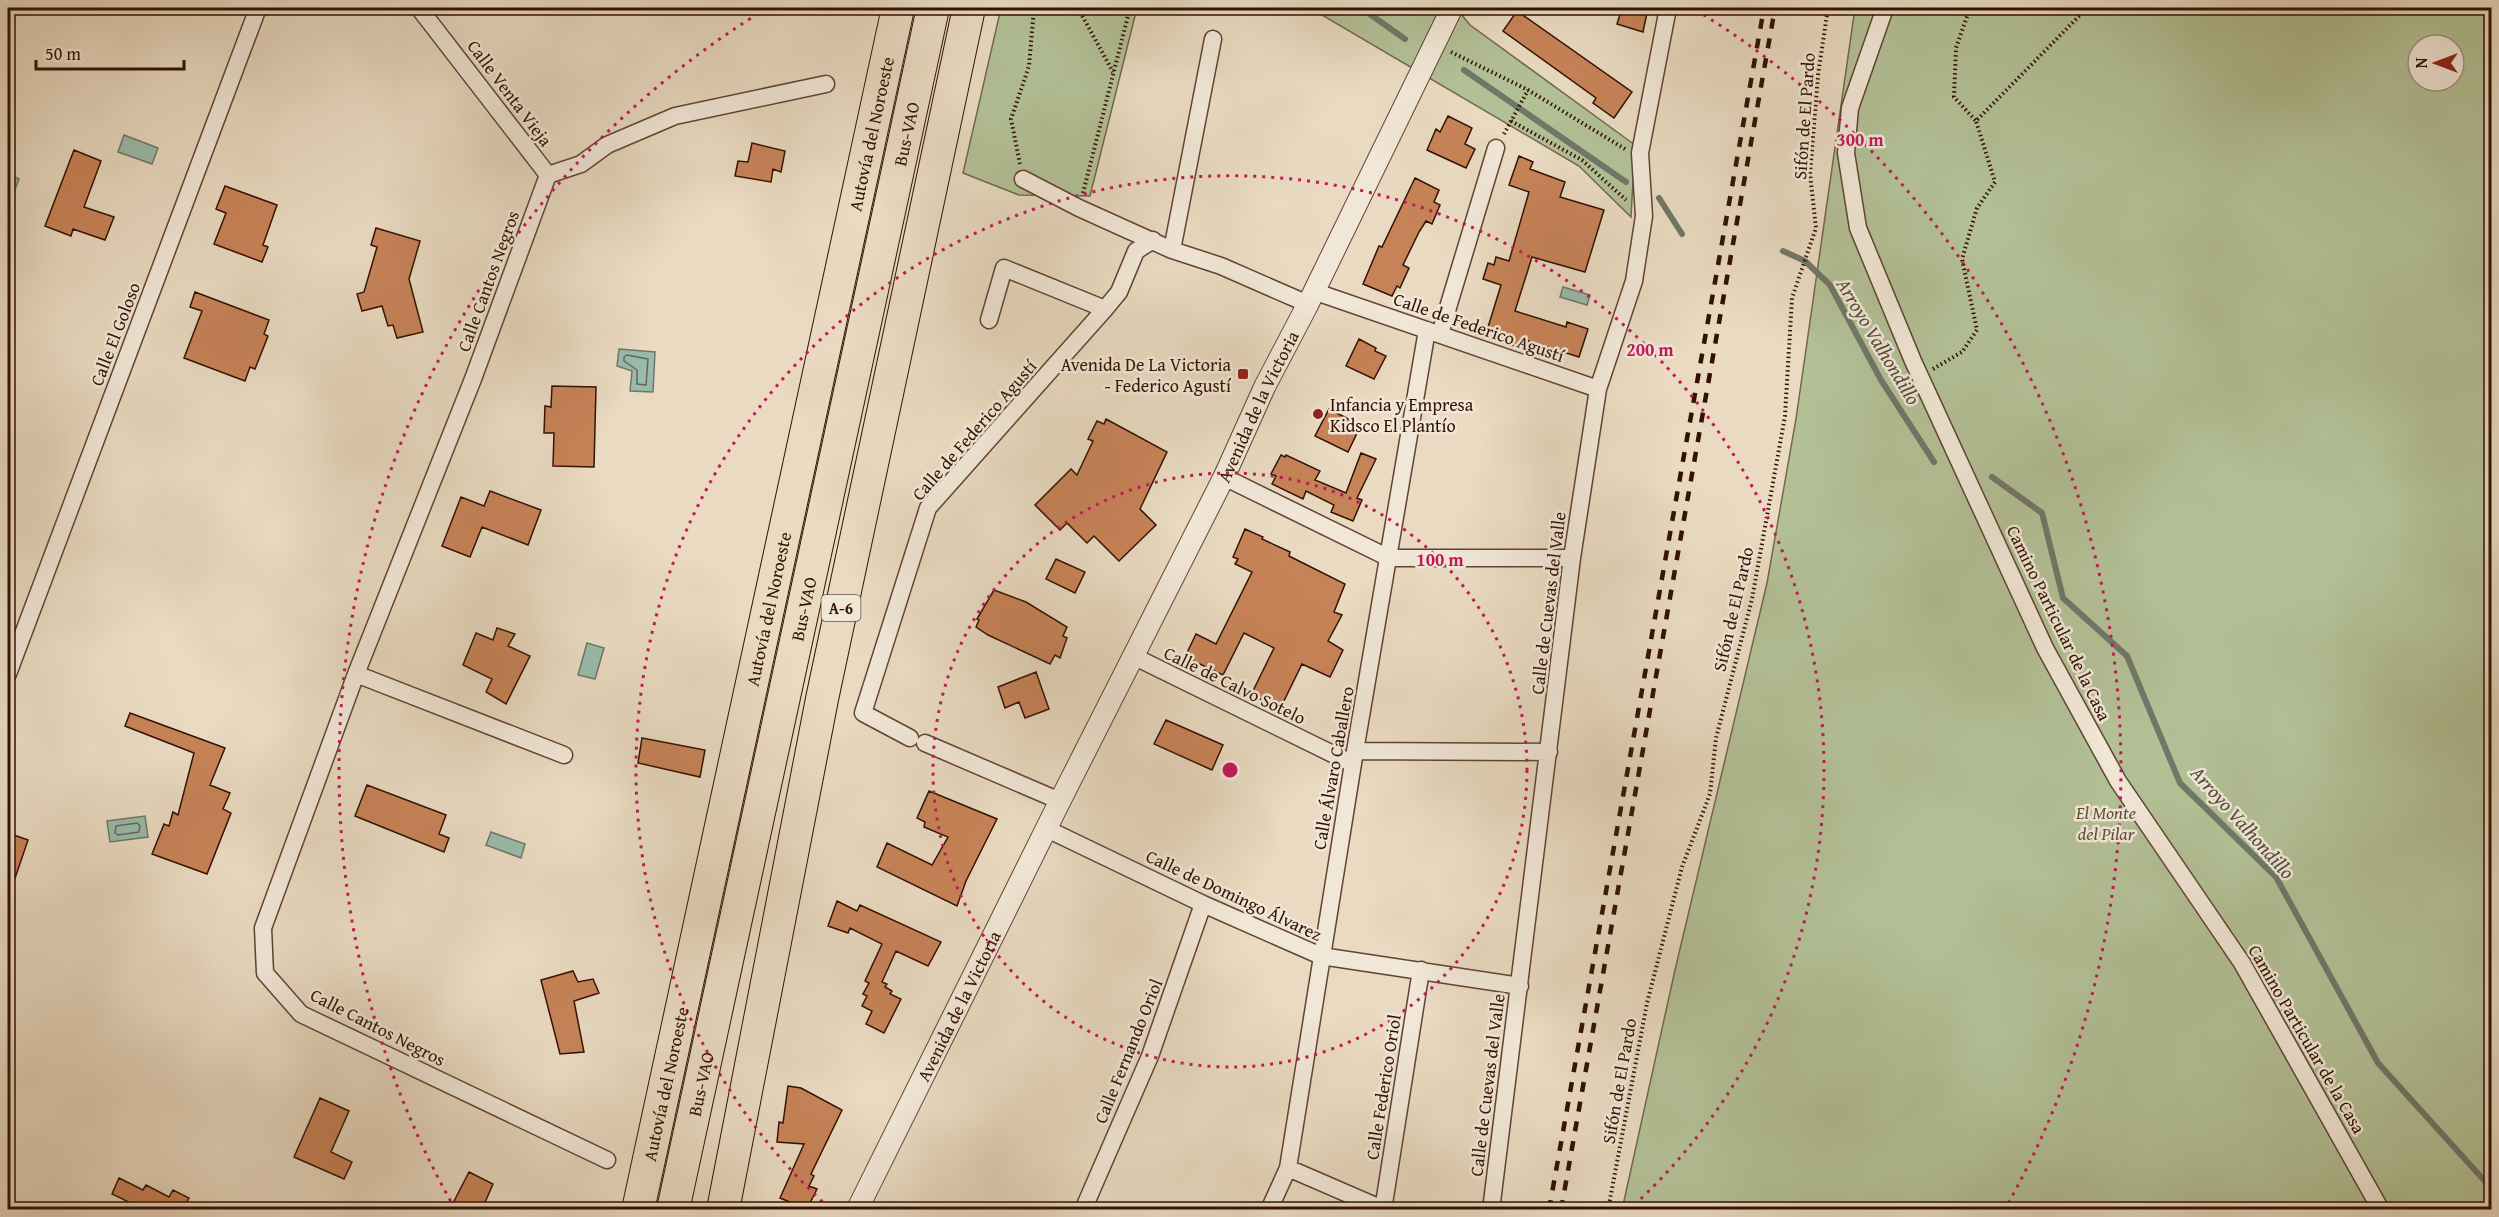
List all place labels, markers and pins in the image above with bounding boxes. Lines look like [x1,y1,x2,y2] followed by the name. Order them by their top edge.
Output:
[1061,351,1232,399] place label: Avenida De La Victoria - Federico Agustí
[1236,367,1250,381] marker: Avenida De La Victoria - Federico Agustí
[1330,391,1474,439] place label: Infancia y Empresa Kidsco El Plantío
[1311,407,1325,421] marker: Infancia y Empresa Kidsco El Plantío
[1220,760,1240,780] centre of rings

